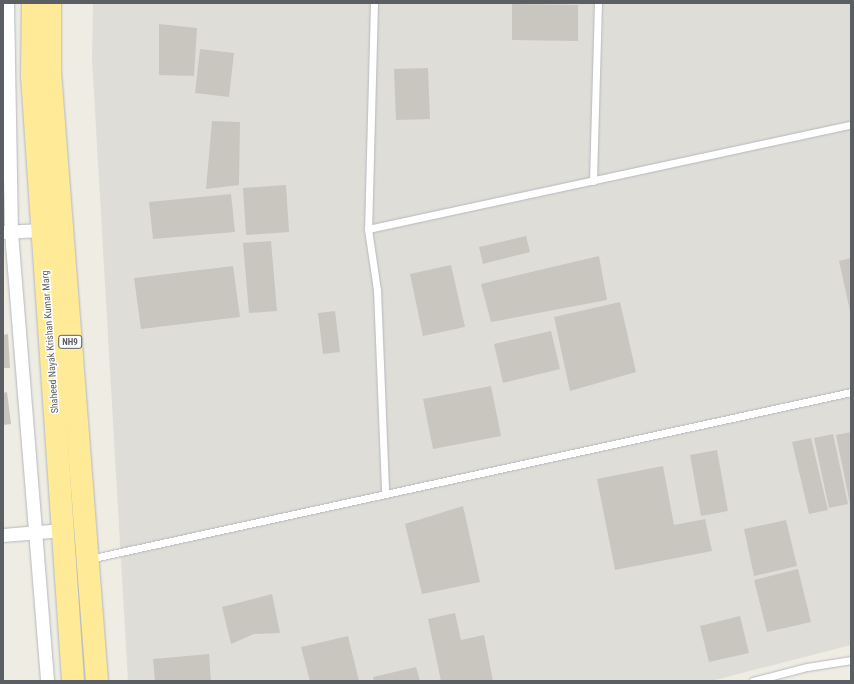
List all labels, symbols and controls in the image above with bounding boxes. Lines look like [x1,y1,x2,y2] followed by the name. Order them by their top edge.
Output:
[39,270,61,414] street label: Shaheed Nayak Krishan Kumar Marg
[58,335,82,349] road number: NH9

